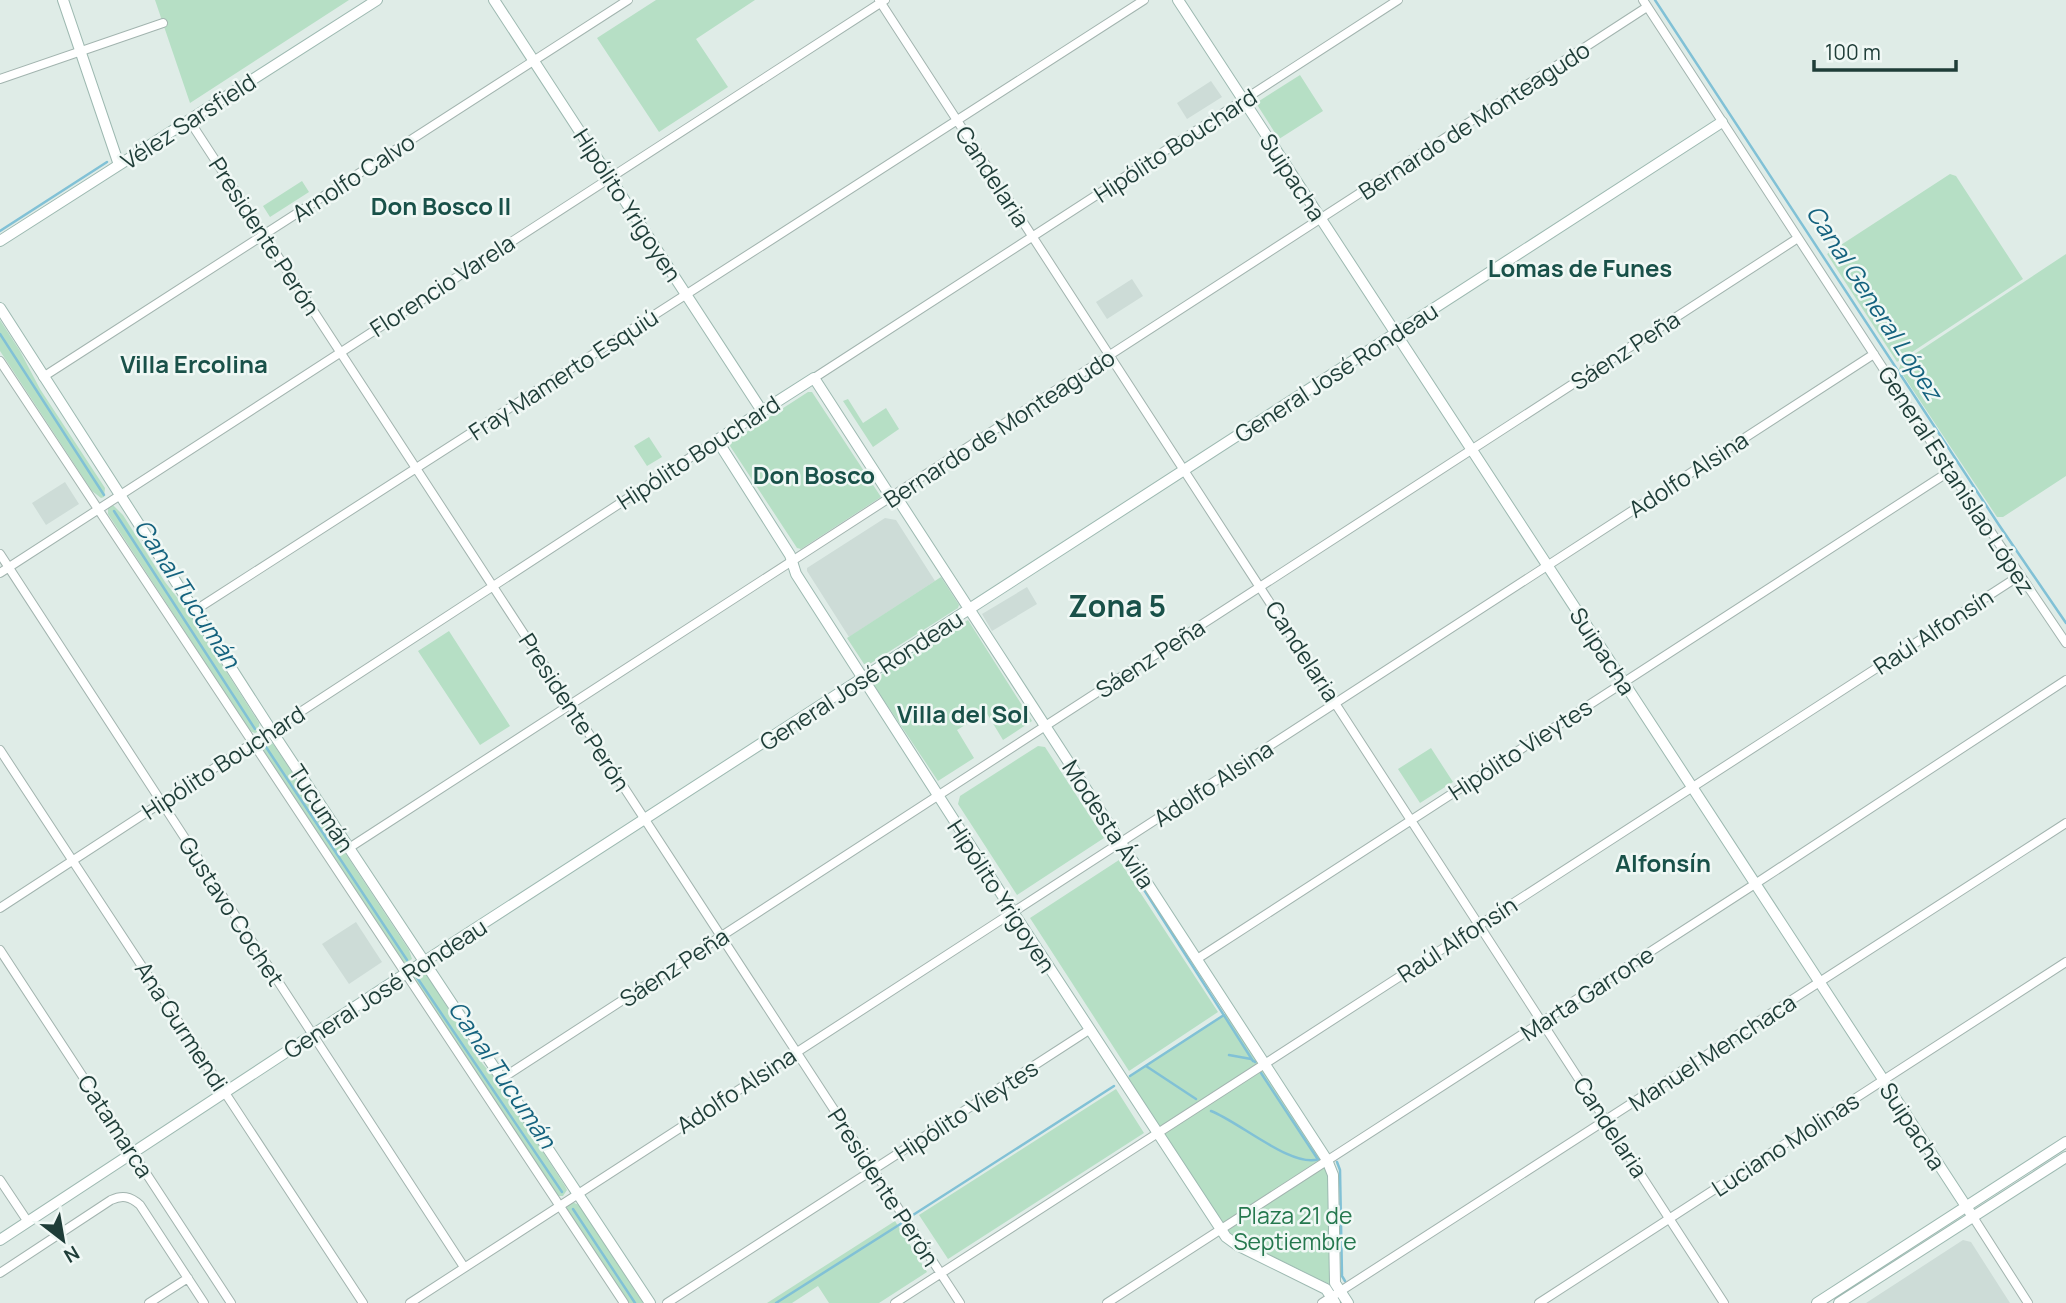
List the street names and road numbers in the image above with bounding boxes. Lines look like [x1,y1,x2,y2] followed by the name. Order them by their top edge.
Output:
[1352,33,1596,207] street label: Bernardo de Monteagudo
[114,65,262,177] street label: Vélez Sarsfield
[1087,80,1263,210] street label: Hipólito Bouchard
[948,119,1038,233] street label: Candelaria
[566,122,690,288] street label: Hipólito Yrigoyen
[285,125,421,229] street label: Arnolfo Calvo
[1253,127,1333,227] street label: Suipacha
[202,151,328,321] street label: Presidente Perón
[363,226,521,344] street label: Florencio Varela
[1228,294,1444,450] street label: General José Rondeau
[462,301,664,447] street label: Fray Mamerto Esquiú
[1564,303,1686,397] street label: Sáenz Peña
[877,341,1121,515] street label: Bernardo de Monteagudo
[1871,360,2043,600] street label: General Estanislao López
[610,387,786,517] street label: Hipólito Bouchard
[1622,423,1754,525] street label: Adolfo Alsina
[1867,580,1999,682] street label: Raúl Alfonsín
[1258,594,1348,708] street label: Candelaria
[1563,601,1643,701] street label: Suipacha
[753,602,969,758] street label: General José Rondeau
[1089,611,1211,705] street label: Sáenz Peña
[512,627,638,797] street label: Presidente Perón
[1442,691,1598,807] street label: Hipólito Vieytes
[135,697,311,827] street label: Hipólito Bouchard
[1147,732,1279,834] street label: Adolfo Alsina
[1055,753,1163,895] street label: Modesta Ávila
[282,758,362,858] street label: Tucumán
[940,813,1064,979] street label: Hipólito Yrigoyen
[172,830,292,992] street label: Gustavo Cochet
[1391,888,1523,990] street label: Raúl Alfonsín
[277,910,493,1066] street label: General José Rondeau
[613,920,735,1014] street label: Sáenz Peña
[1514,938,1660,1048] street label: Marta Garrone
[128,955,236,1097] street label: Ana Gurmendi
[1622,986,1802,1118] street label: Manuel Menchaca
[670,1039,802,1141] street label: Adolfo Alsina
[888,1052,1044,1168] street label: Hipólito Vieytes
[71,1068,161,1184] street label: Catamarca
[1566,1070,1656,1184] street label: Candelaria
[1873,1076,1953,1176] street label: Suipacha
[1705,1084,1865,1204] street label: Luciano Molinas
[821,1102,947,1272] street label: Presidente Perón

